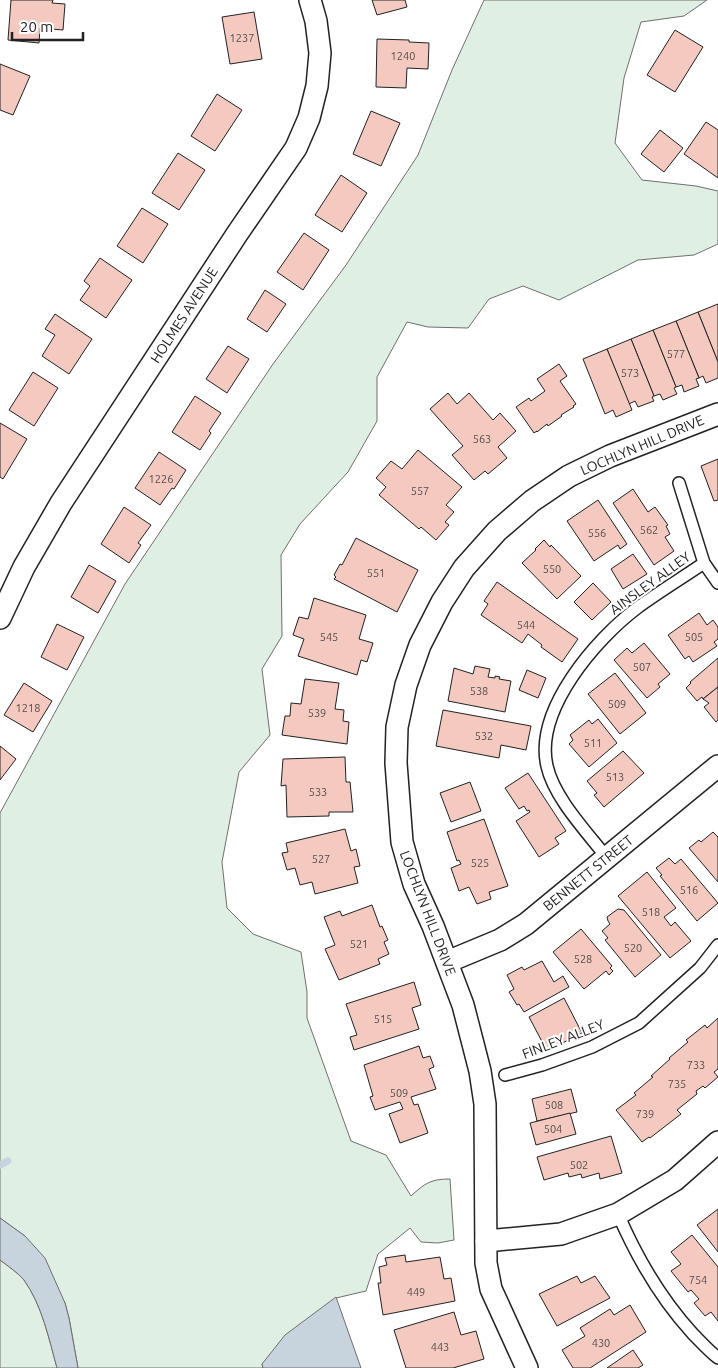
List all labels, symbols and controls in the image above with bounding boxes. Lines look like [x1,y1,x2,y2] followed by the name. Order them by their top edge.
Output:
[12,10,84,42] scale bar
[20,18,53,35] text: 20 m
[230,32,254,44] house number: 1237
[391,50,415,62] house number: 1240
[147,264,221,366] street label: HOLMES AVENUE
[667,348,685,360] house number: 577
[621,367,639,379] house number: 573
[578,412,706,478] street label: LOCHLYN HILL DRIVE
[473,433,491,445] house number: 563
[149,473,173,485] house number: 1226
[411,485,429,497] house number: 557
[640,524,658,536] house number: 562
[588,527,606,539] house number: 556
[607,548,693,618] street label: AINSLEY ALLEY
[543,563,561,575] house number: 550
[367,567,385,579] house number: 551
[517,619,535,631] house number: 544
[320,631,338,643] house number: 545
[685,631,703,643] house number: 505
[633,661,651,673] house number: 507
[470,685,488,697] house number: 538
[608,698,626,710] house number: 509
[16,702,40,714] house number: 1218
[308,707,326,719] house number: 539
[475,730,493,742] house number: 532
[584,737,602,749] house number: 511
[606,771,624,783] house number: 513
[309,786,327,798] house number: 533
[540,832,636,914] street label: BENNETT STREET
[397,848,459,978] street label: LOCHLYN HILL DRIVE
[312,853,330,865] house number: 527
[471,857,489,869] house number: 525
[680,884,698,896] house number: 516
[642,906,660,918] house number: 518
[350,938,368,950] house number: 521
[624,942,642,954] house number: 520
[574,953,592,965] house number: 528
[374,1013,392,1025] house number: 515
[520,1016,606,1062] street label: FINLEY ALLEY
[687,1059,705,1071] house number: 733
[668,1078,686,1090] house number: 735
[390,1087,408,1099] house number: 509
[545,1099,563,1111] house number: 508
[636,1108,654,1120] house number: 739
[544,1123,562,1135] house number: 504
[570,1159,588,1171] house number: 502
[689,1274,707,1286] house number: 754
[407,1286,425,1298] house number: 449
[592,1337,610,1349] house number: 430
[431,1341,449,1353] house number: 443

